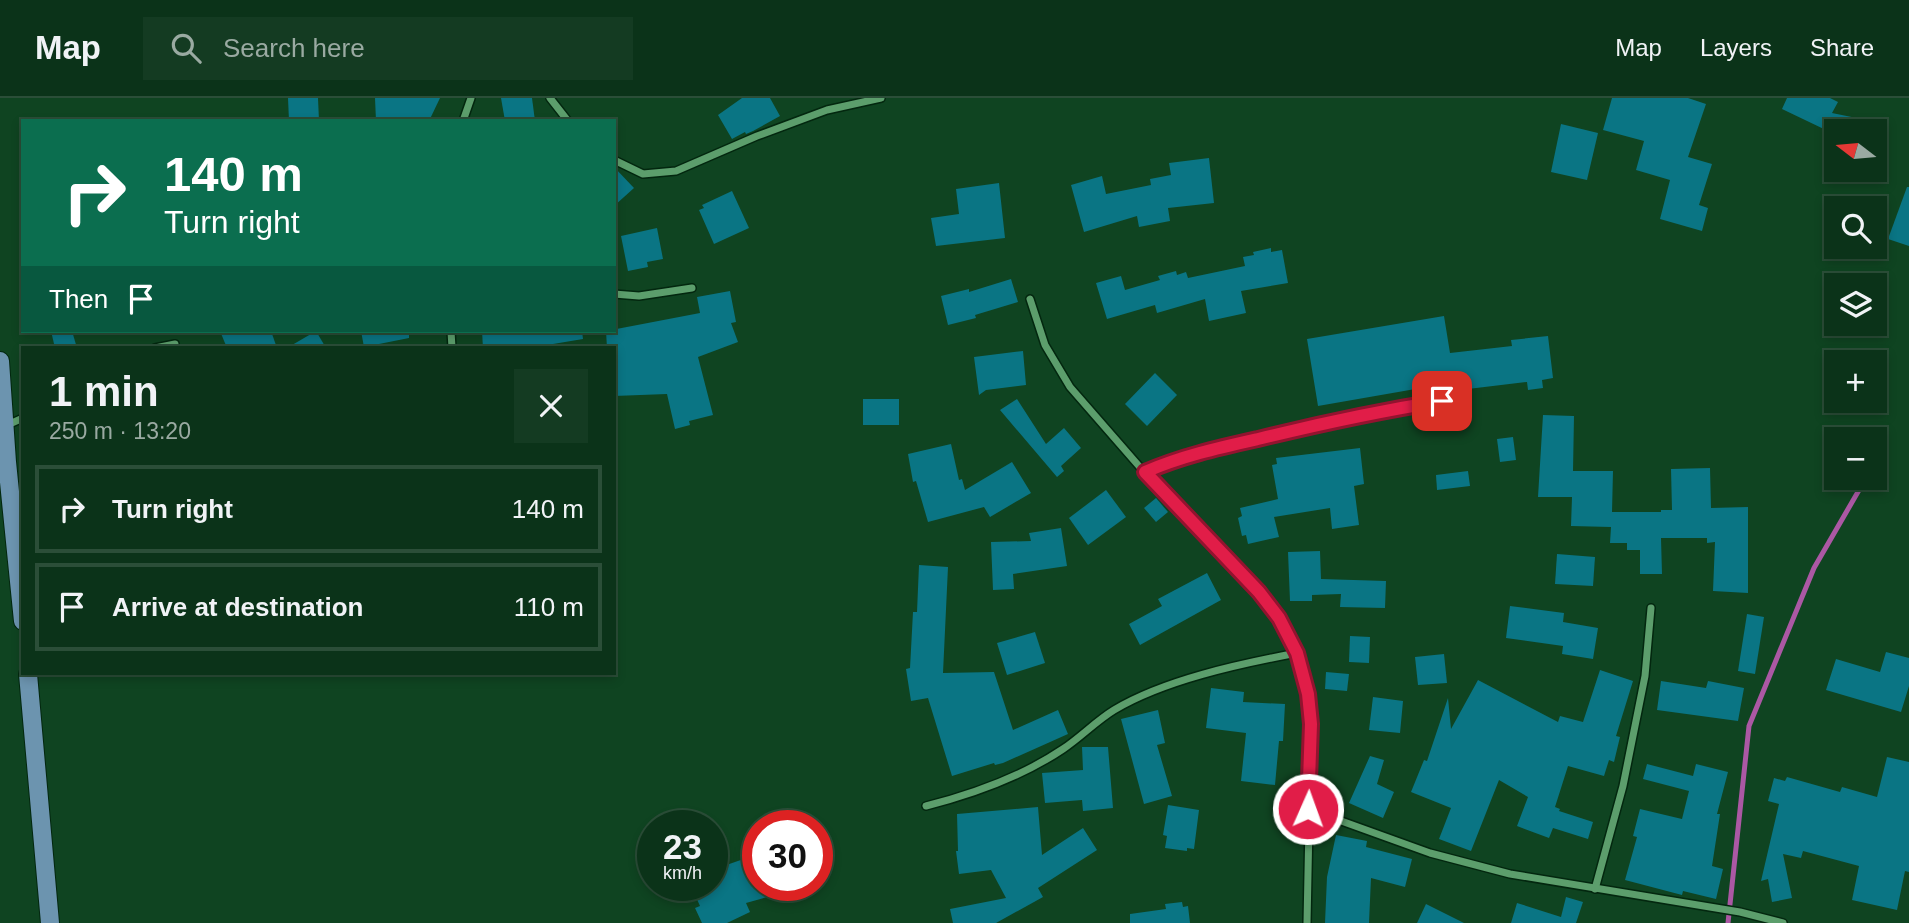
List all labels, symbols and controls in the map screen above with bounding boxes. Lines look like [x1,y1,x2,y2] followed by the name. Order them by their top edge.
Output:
[143,17,633,80] search box
[35,29,101,66] text: Map
[167,29,205,67] icon: search
[223,33,365,63] text: Search here
[1615,34,1662,61] text: Map
[1700,34,1772,61] text: Layers
[1810,34,1874,61] text: Share
[1824,119,1886,182] north arrow
[1824,119,1887,490] map controls
[49,147,140,238] icon: right
[164,147,303,201] text: 140 m
[1824,196,1887,259] button: search
[164,204,300,240] text: Turn right
[1824,273,1887,336] button: layers
[122,280,160,318] icon: arrive
[49,284,108,314] text: Then
[1824,350,1887,413] button: +
[49,368,159,415] text: 1 min
[514,369,588,443] button: close
[1412,371,1472,431] pin
[1423,382,1461,420] icon: arrive
[49,418,191,444] text: 250 m · 13:20
[1824,427,1887,490] button: −
[53,490,91,528] icon: right
[112,494,233,524] text: Turn right
[512,494,584,524] text: 140 m
[53,588,91,626] icon: arrive
[112,592,363,622] text: Arrive at destination
[514,592,584,622] text: 110 m
[1271,772,1345,846] position arrow
[742,810,833,901] speed limit sign: 30
[663,827,702,866] text: 23
[663,863,702,883] text: km/h

